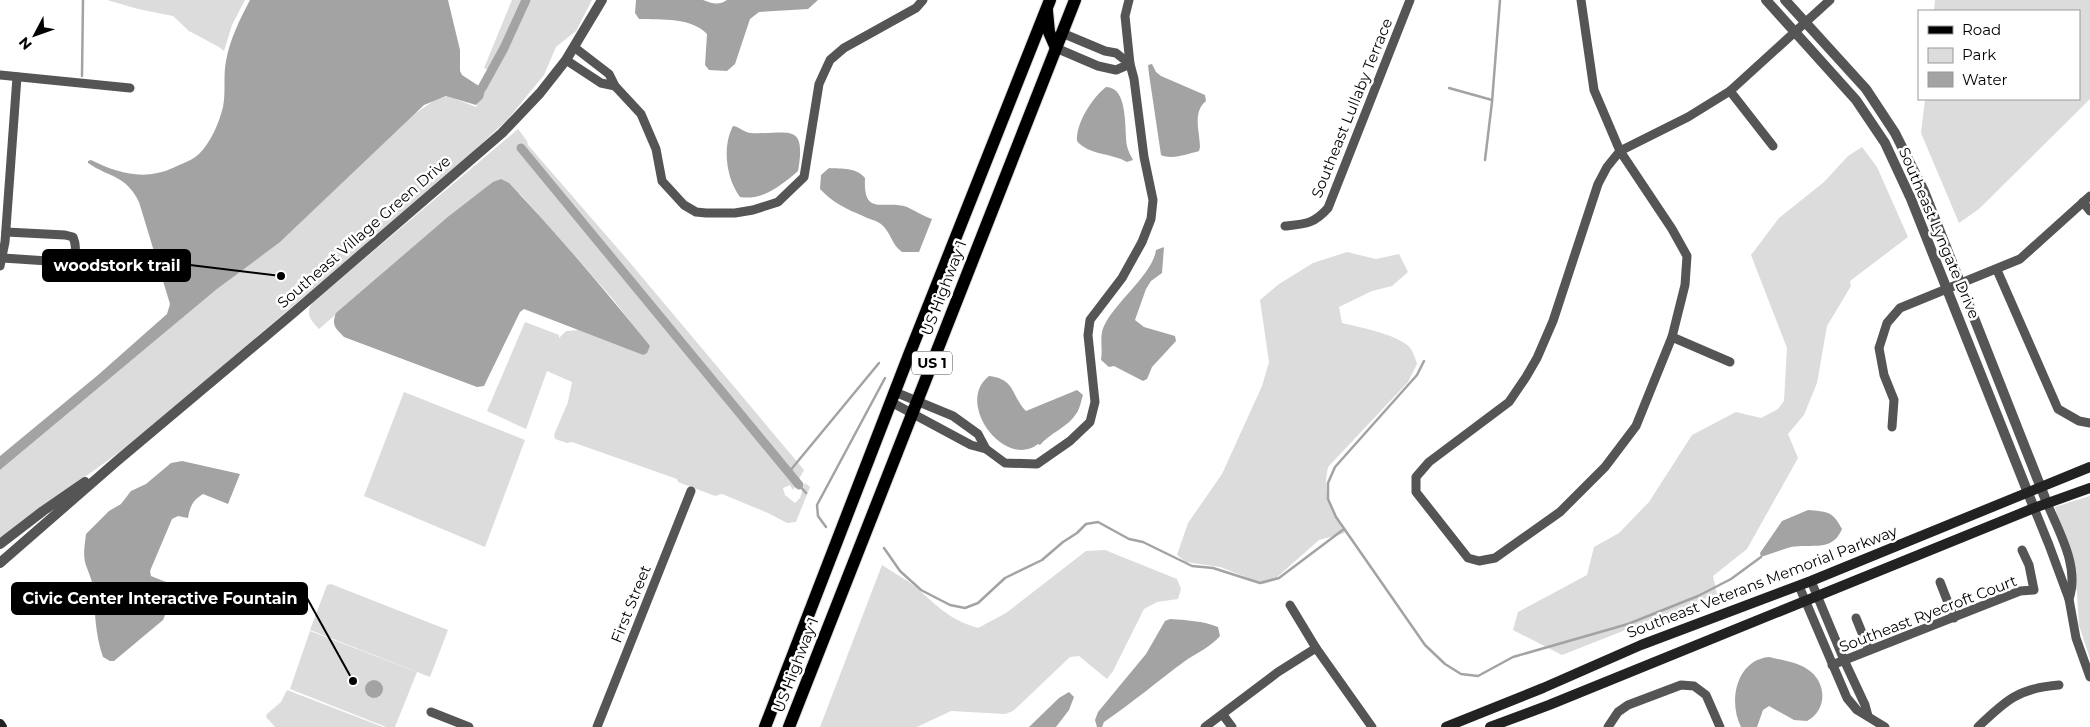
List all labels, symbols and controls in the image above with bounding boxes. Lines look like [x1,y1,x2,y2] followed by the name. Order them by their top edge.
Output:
[10,10,60,60] north arrow
[1918,10,2080,100] legend
[1307,15,1396,200] street label: Southeast Lullaby Terrace
[1962,20,2001,39] text: Road
[15,33,36,54] text: N
[1962,45,1996,64] text: Park
[1962,70,2008,89] text: Water
[1895,144,1984,321] street label: Southeast Lyngate Drive
[273,151,454,312] street label: Southeast Village Green Drive
[917,238,970,338] street label: US Highway 1
[43,250,190,281] callout: woodstork trail
[53,256,181,275] text: woodstork trail
[912,352,952,374] road number: US 1
[1624,521,1901,642] street label: Southeast Veterans Memorial Parkway
[606,562,655,645] street label: First Street
[1836,571,2019,656] street label: Southeast Ryecroft Court
[12,583,307,614] callout: Civic Center Interactive Fountain
[23,589,297,608] text: Civic Center Interactive Fountain
[769,615,822,715] street label: US Highway 1

